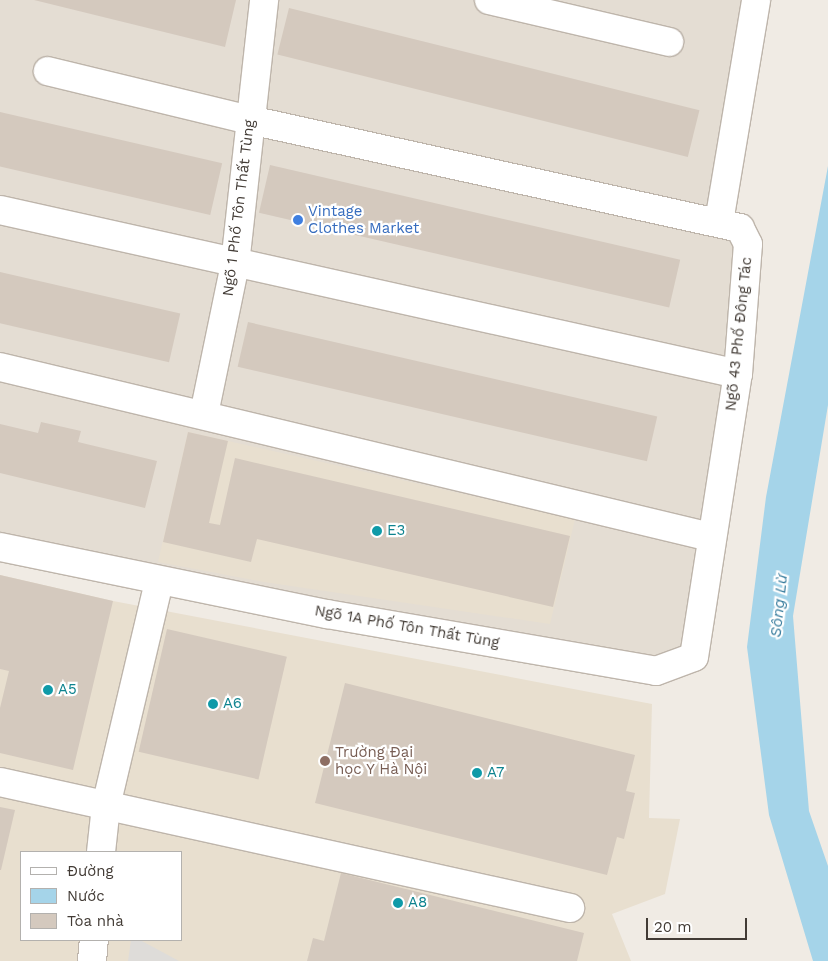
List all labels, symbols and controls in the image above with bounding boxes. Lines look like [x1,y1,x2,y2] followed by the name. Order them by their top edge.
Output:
[219,118,259,298] street label: Ngõ 1 Phố Tôn Thất Tùng
[308,202,419,237] place label: Vintage Clothes Market
[292,214,304,226] marker: Vintage Clothes Market
[722,256,756,412] street label: Ngõ 43 Phố Đông Tác
[387,522,405,540] place label: E3
[371,525,383,537] marker: E3
[766,574,792,638] water label: Sông Lừ
[312,602,502,652] street label: Ngõ 1A Phố Tôn Thất Tùng
[58,681,77,699] place label: A5
[42,684,54,696] marker: A5
[223,695,242,713] place label: A6
[207,698,219,710] marker: A6
[335,743,429,778] place label: Trường Đại học Y Hà Nội
[319,755,331,767] marker: Trường Đại học Y Hà Nội
[487,764,504,782] place label: A7
[471,767,483,779] marker: A7
[20,851,182,941] legend
[67,862,114,880] text: Đường
[67,887,105,905] text: Nước
[408,894,427,912] place label: A8
[392,897,404,909] marker: A8
[648,908,749,940] scale bar
[67,912,124,930] text: Tòa nhà
[654,918,692,936] text: 20 m

